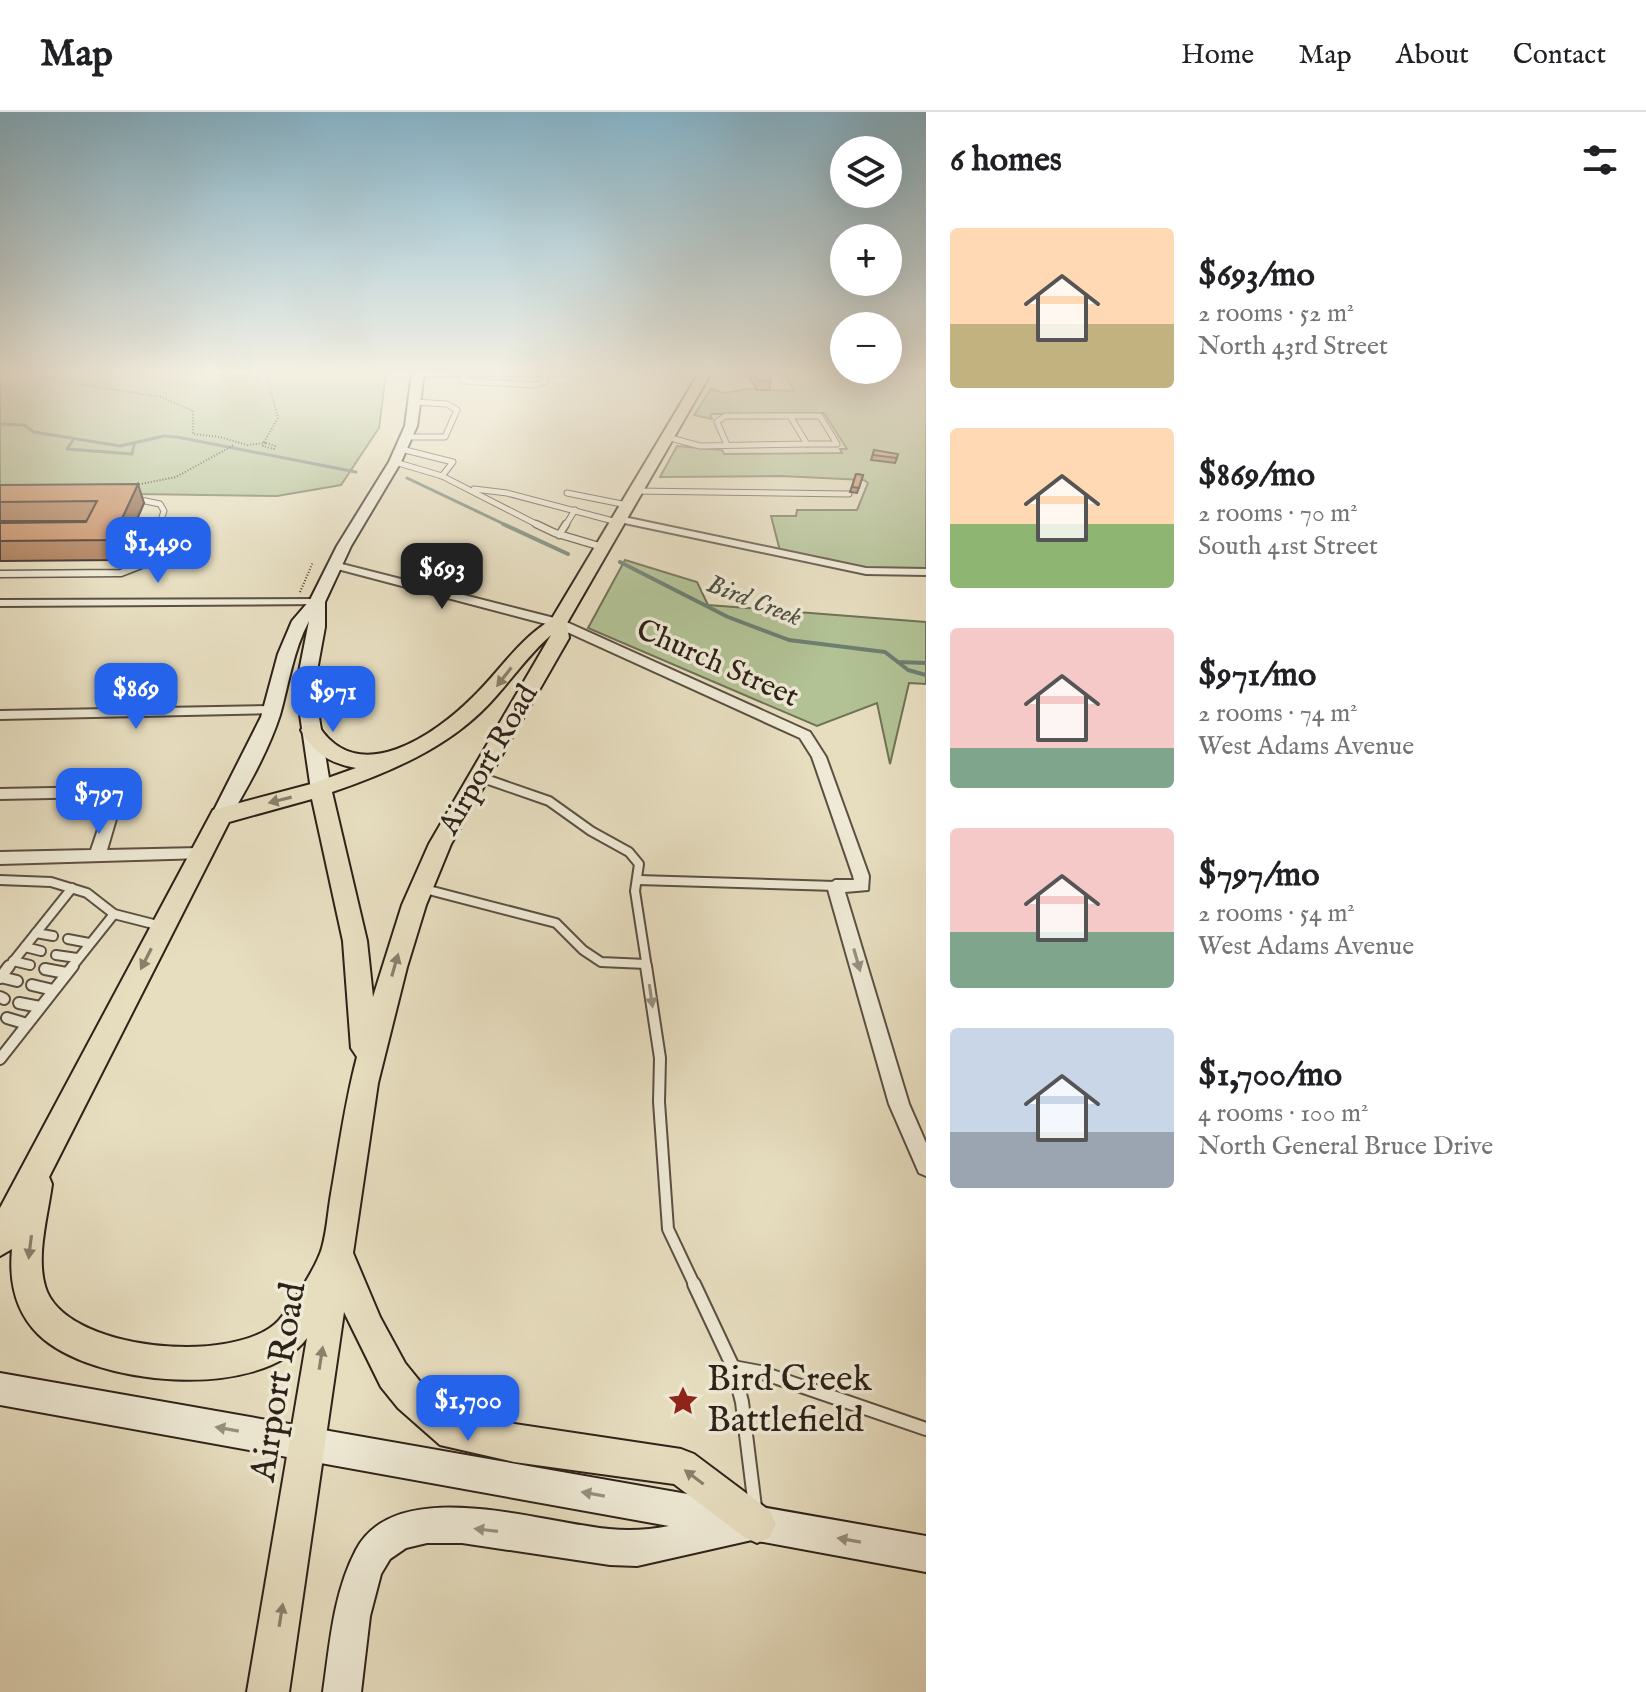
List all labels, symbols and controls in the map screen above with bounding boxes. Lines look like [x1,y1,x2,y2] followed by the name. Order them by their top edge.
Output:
[40,31,113,79] text: Map
[1181,38,1254,73] text: Home
[1298,38,1352,73] text: Map
[1396,38,1469,73] text: About
[1513,38,1606,73] text: Contact
[830,136,902,384] map controls
[830,136,902,208] button: layers
[1578,138,1622,182] icon: filters
[950,139,1062,182] text: 6 homes
[830,224,902,296] button: +
[1198,254,1315,297] text: $693/mo
[1014,260,1110,356] icon: home
[1198,297,1354,330] text: 2 rooms · 52 m²
[830,312,902,384] button: −
[1198,330,1388,363] text: North 43rd Street
[1198,454,1315,497] text: $869/mo
[1014,460,1110,556] icon: home
[1198,497,1358,530] text: 2 rooms · 70 m²
[93,517,223,585] pin: $1,490
[124,526,192,559] text: $1,490
[1198,530,1378,563] text: South 41st Street
[395,543,489,611] pin: $693
[419,552,465,585] text: $693
[702,568,807,634] water label: Bird Creek
[630,611,804,717] street label: Church Street
[1198,654,1316,697] text: $971/mo
[1014,660,1110,756] icon: home
[89,663,183,731] pin: $869
[286,666,380,734] pin: $971
[496,667,512,687] one-way arrow
[113,672,159,705] text: $869
[309,675,357,708] text: $971
[430,677,548,843] street label: Airport Road
[1198,697,1358,730] text: 2 rooms · 74 m²
[1198,730,1414,763] text: West Adams Avenue
[52,768,146,836] pin: $797
[74,777,124,810] text: $797
[268,795,293,807] one-way arrow
[1198,854,1320,897] text: $797/mo
[1014,860,1110,956] icon: home
[1198,897,1355,930] text: 2 rooms · 54 m²
[1198,930,1414,963] text: West Adams Avenue
[139,948,152,971] one-way arrow
[851,949,864,973] one-way arrow
[389,953,402,977] one-way arrow
[645,984,658,1009] one-way arrow
[1198,1054,1342,1097] text: $1,700/mo
[1014,1060,1110,1156] icon: home
[1198,1097,1368,1130] text: 4 rooms · 100 m²
[1198,1130,1493,1163] text: North General Bruce Drive
[23,1235,36,1260] one-way arrow
[240,1278,318,1486] street label: Airport Road
[315,1345,328,1370] one-way arrow
[707,1357,873,1444] place label: Bird Creek Battlefield
[403,1375,533,1443] pin: $1,700
[434,1384,502,1417] text: $1,700
[666,1384,700,1418] place icon: Bird Creek Battlefield
[214,1423,239,1435] one-way arrow
[683,1469,705,1485] one-way arrow
[581,1488,606,1500] one-way arrow
[473,1523,498,1536] one-way arrow
[836,1534,861,1546] one-way arrow
[275,1602,287,1627] one-way arrow

